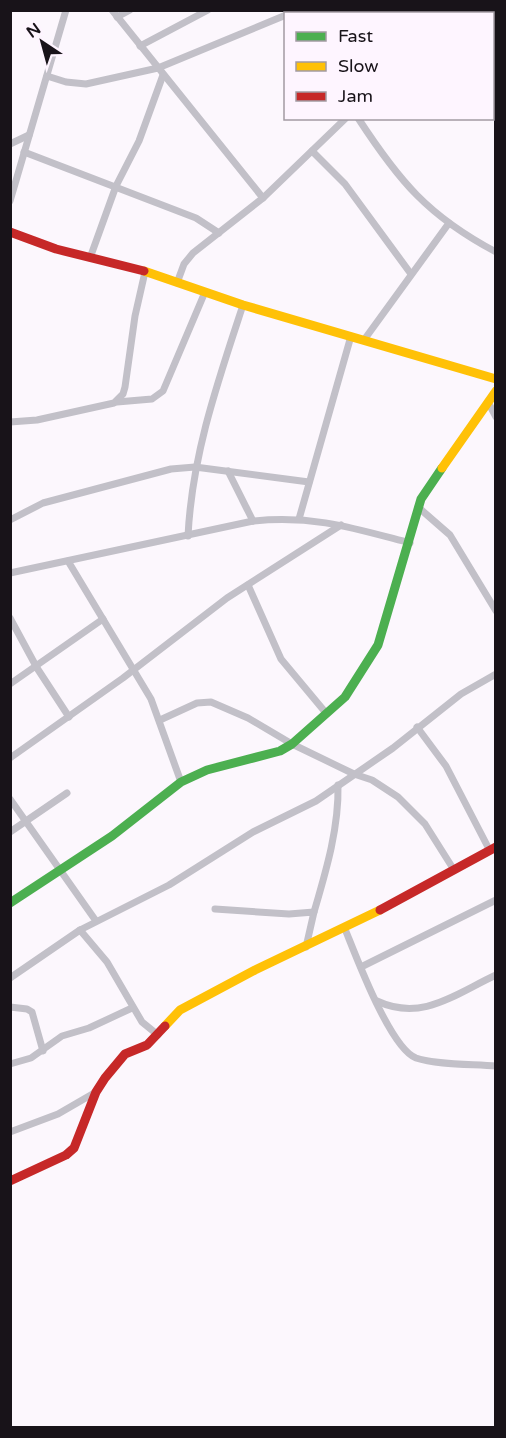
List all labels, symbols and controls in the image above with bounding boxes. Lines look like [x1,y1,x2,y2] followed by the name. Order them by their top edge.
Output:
[12,12,72,72] north arrow
[284,12,494,120] legend
[23,19,45,43] text: N
[338,25,373,47] text: Fast
[338,55,379,77] text: Slow
[338,85,373,107] text: Jam

